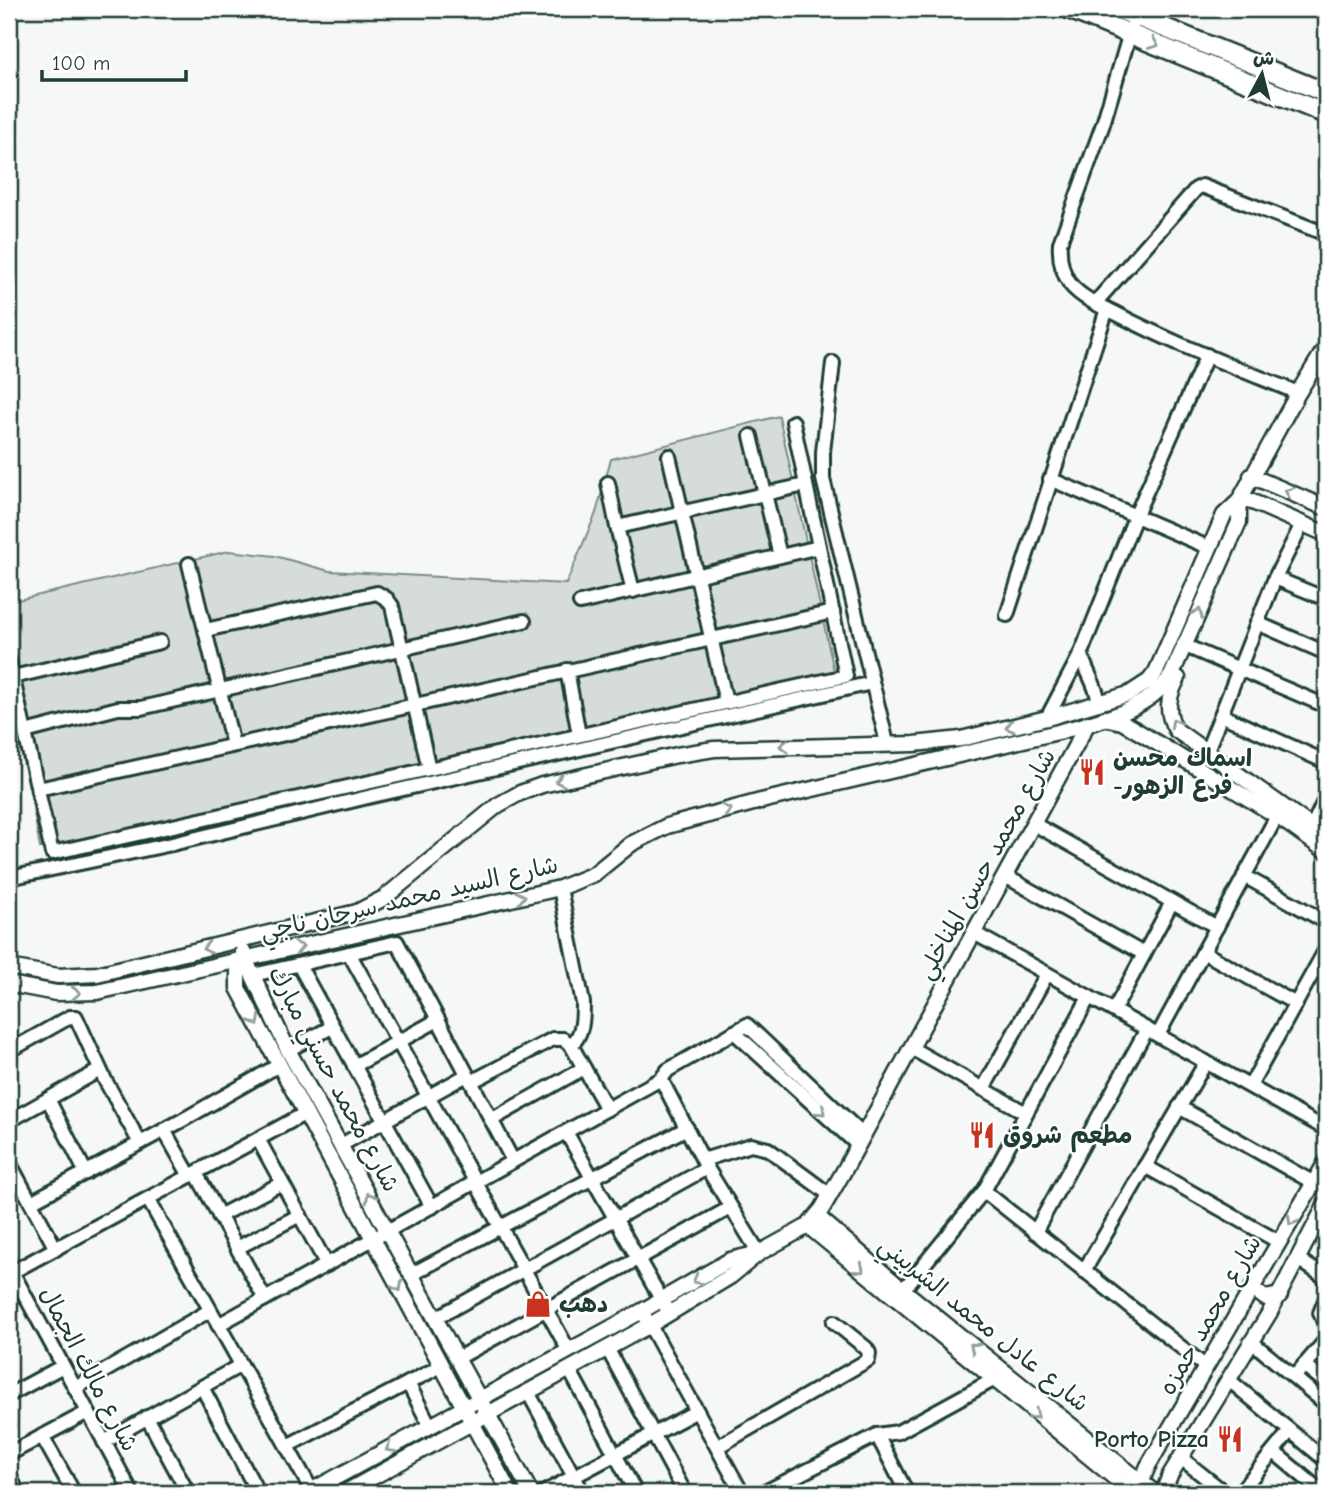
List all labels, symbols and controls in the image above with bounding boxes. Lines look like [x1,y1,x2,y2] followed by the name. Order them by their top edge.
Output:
[1147,36,1160,50] one-way arrow
[42,38,186,82] scale bar
[1226,38,1296,108] north arrow
[1252,46,1276,70] text: ش
[52,51,110,75] text: 100 m
[1284,486,1296,500] one-way arrow
[1190,608,1204,620] one-way arrow
[1169,718,1183,731] one-way arrow
[1004,719,1016,733] one-way arrow
[778,738,789,753] one-way arrow
[911,744,1067,988] street label: شارع محمد حسن المناخلي
[1113,744,1252,802] place label: اسماك محسن -فرع الزهور
[1077,757,1107,787] restaurant icon: اسماك محسن -فرع الزهور
[554,773,566,788] one-way arrow
[721,804,733,818] one-way arrow
[257,850,562,953] street label: شارع السيد محمد سرحان ناجي
[514,891,526,906] one-way arrow
[201,940,213,954] one-way arrow
[292,941,304,955] one-way arrow
[256,962,405,1200] street label: شارع محمد حسني مبارك
[71,986,82,1001] one-way arrow
[248,1014,261,1026] one-way arrow
[813,1102,826,1115] one-way arrow
[967,1120,997,1150] restaurant icon: مطعم شروق
[1003,1121,1132,1153] place label: مطعم شروق
[365,1191,378,1204] one-way arrow
[1287,1213,1300,1226] one-way arrow
[1153,1230,1270,1401] street label: شارع محمد حمزه
[869,1231,1095,1423] street label: شارع عادل محمد الشربيني
[852,1261,865,1274] one-way arrow
[692,1271,705,1284] one-way arrow
[390,1279,403,1292] one-way arrow
[31,1282,144,1457] street label: شارع مالك الجمال
[523,1289,553,1319] shop icon: دهب
[559,1290,608,1318] place label: دهب
[969,1343,982,1355] one-way arrow
[1028,1406,1040,1419] one-way arrow
[1215,1424,1245,1454] restaurant icon: Porto Pizza
[1094,1425,1209,1453] place label: Porto Pizza
[385,1440,397,1453] one-way arrow

